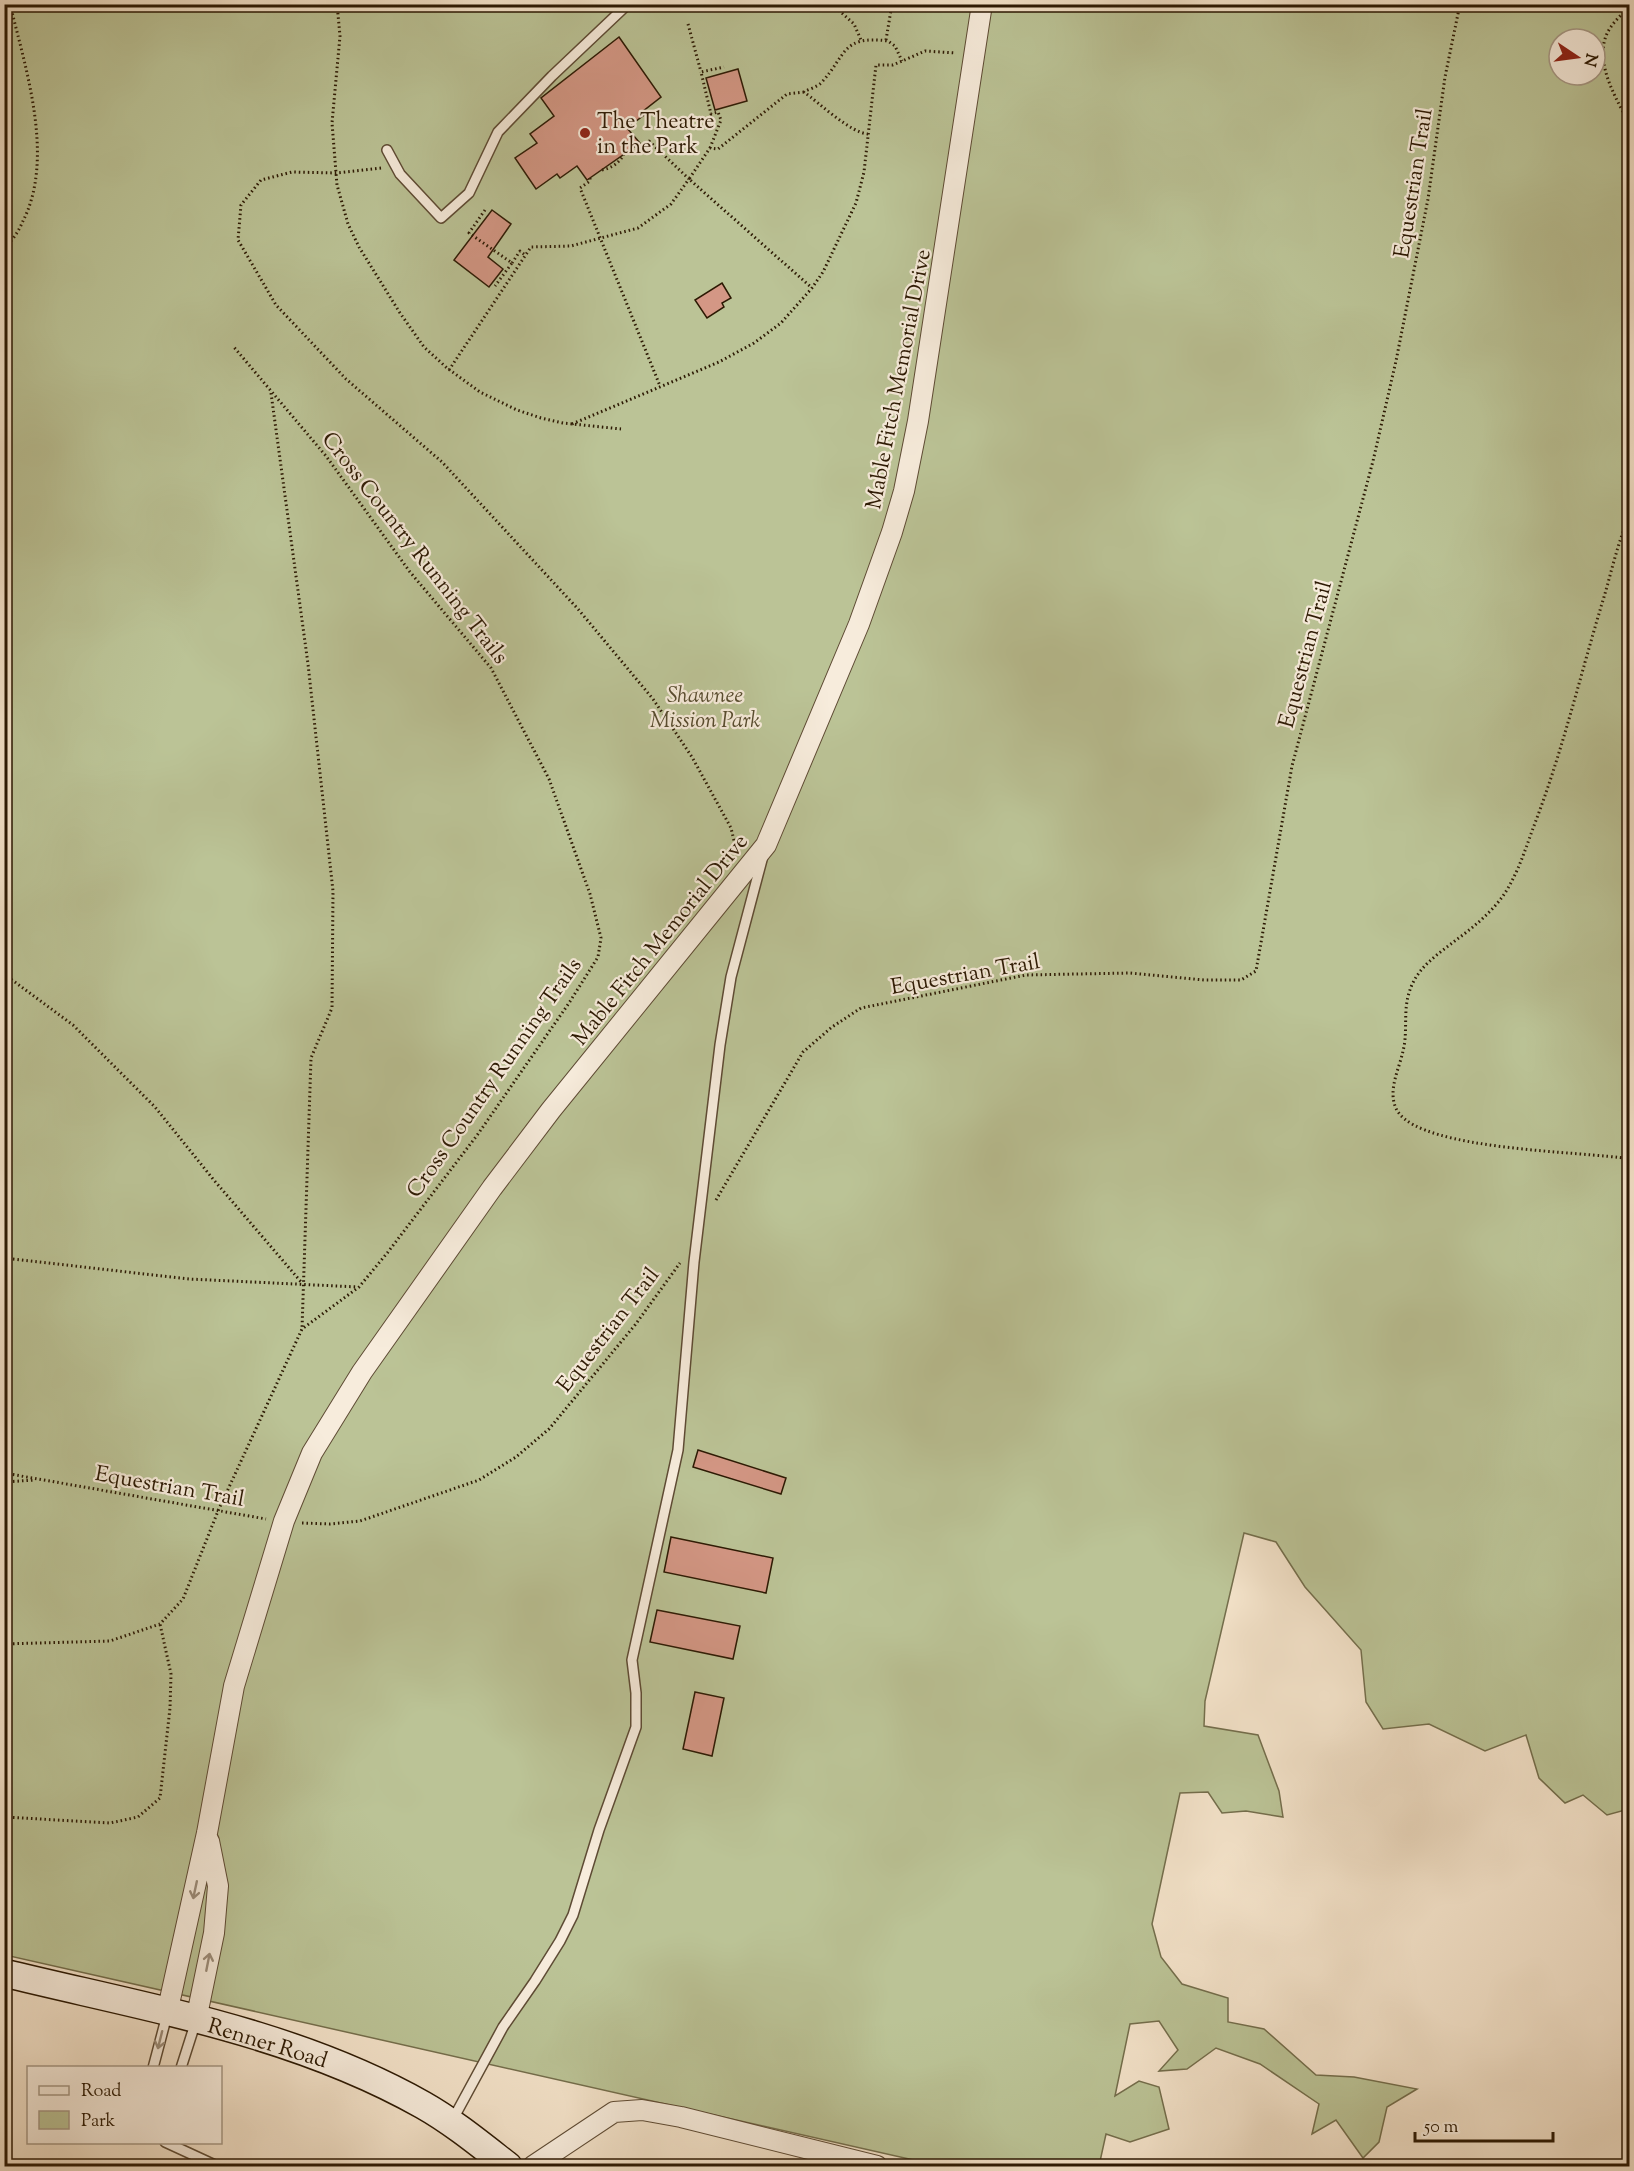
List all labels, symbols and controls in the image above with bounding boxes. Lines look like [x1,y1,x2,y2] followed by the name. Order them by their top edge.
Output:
[1547,27,1607,87] north arrow
[1576,51,1602,69] text: N
[1387,106,1443,261] street label: Equestrian Trail
[597,107,714,164] place label: The Theatre in the Park
[578,126,592,140] marker: The Theatre in the Park
[859,247,941,512] street label: Mable Fitch Memorial Drive
[313,426,515,672] street label: Cross Country Running Trails
[1272,578,1342,732] street label: Equestrian Trail
[650,681,760,738] park label: Shawnee Mission Park
[566,828,757,1054] street label: Mable Fitch Memorial Drive
[888,947,1043,1005] street label: Equestrian Trail
[400,952,591,1205] street label: Cross Country Running Trails
[550,1261,668,1400] street label: Equestrian Trail
[92,1459,247,1517] street label: Equestrian Trail
[189,1880,200,1899] one-way arrow
[203,1953,214,1973] one-way arrow
[203,2011,331,2078] street label: Renner Road
[154,2030,166,2049] one-way arrow
[27,2066,222,2144] legend
[81,2079,121,2105] text: Road
[1415,2105,1553,2143] scale bar
[81,2109,116,2135] text: Park
[1423,2115,1459,2141] text: 50 m

